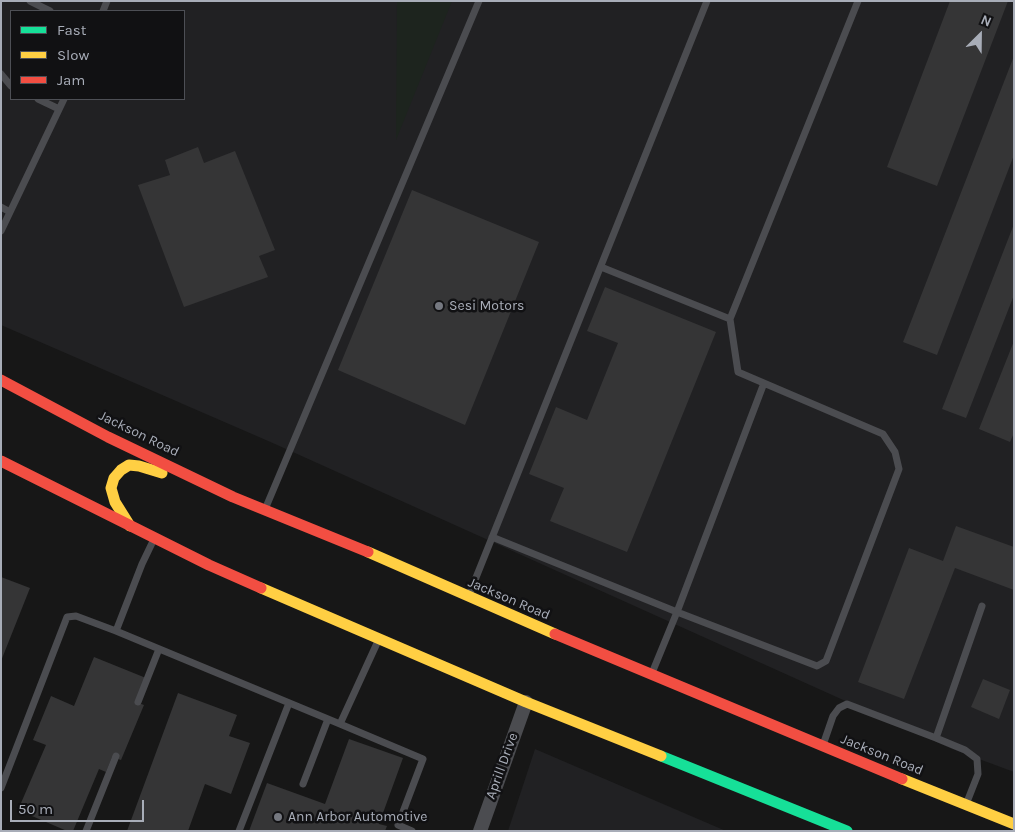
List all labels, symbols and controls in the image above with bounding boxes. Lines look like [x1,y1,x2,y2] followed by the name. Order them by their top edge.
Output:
[10,10,185,100] legend
[955,10,1005,60] north arrow
[978,11,994,31] text: N
[57,21,86,39] text: Fast
[57,46,89,64] text: Slow
[57,71,85,89] text: Jam
[449,298,524,314] place label: Sesi Motors
[433,300,445,312] marker: Sesi Motors
[96,407,182,461] street label: Jackson Road
[465,574,553,624] street label: Jackson Road
[482,731,522,801] street label: Aprill Drive
[838,731,926,779] street label: Jackson Road
[12,790,146,822] scale bar
[18,800,53,818] text: 50 m
[288,809,428,825] place label: Ann Arbor Automotive
[272,811,284,823] marker: Ann Arbor Automotive

